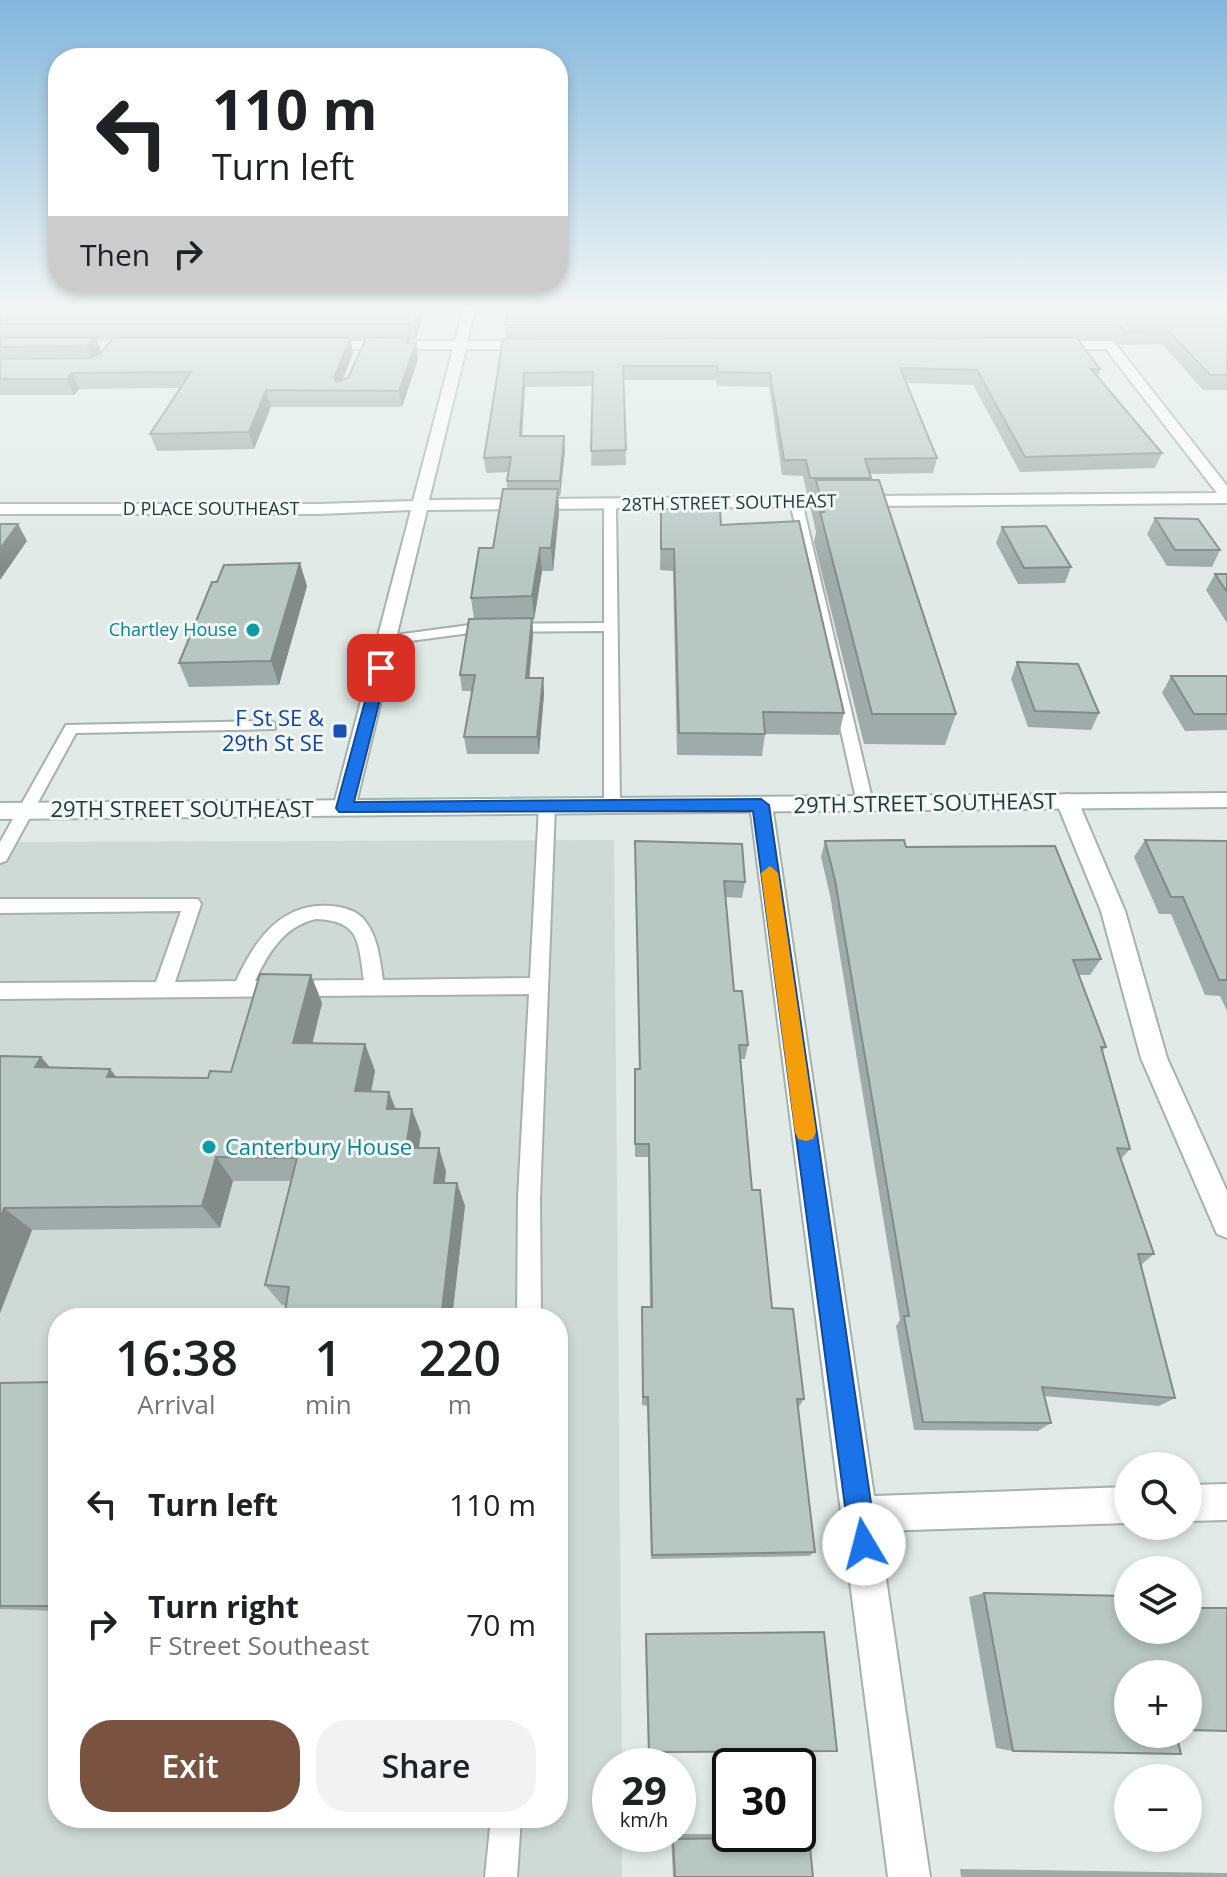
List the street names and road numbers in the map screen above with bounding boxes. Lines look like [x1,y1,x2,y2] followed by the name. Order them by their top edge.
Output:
[621,488,837,516] street label: 28TH STREET SOUTHEAST
[123,496,299,520] street label: D PLACE SOUTHEAST
[793,785,1057,819] street label: 29TH STREET SOUTHEAST
[50,793,314,823] street label: 29TH STREET SOUTHEAST

